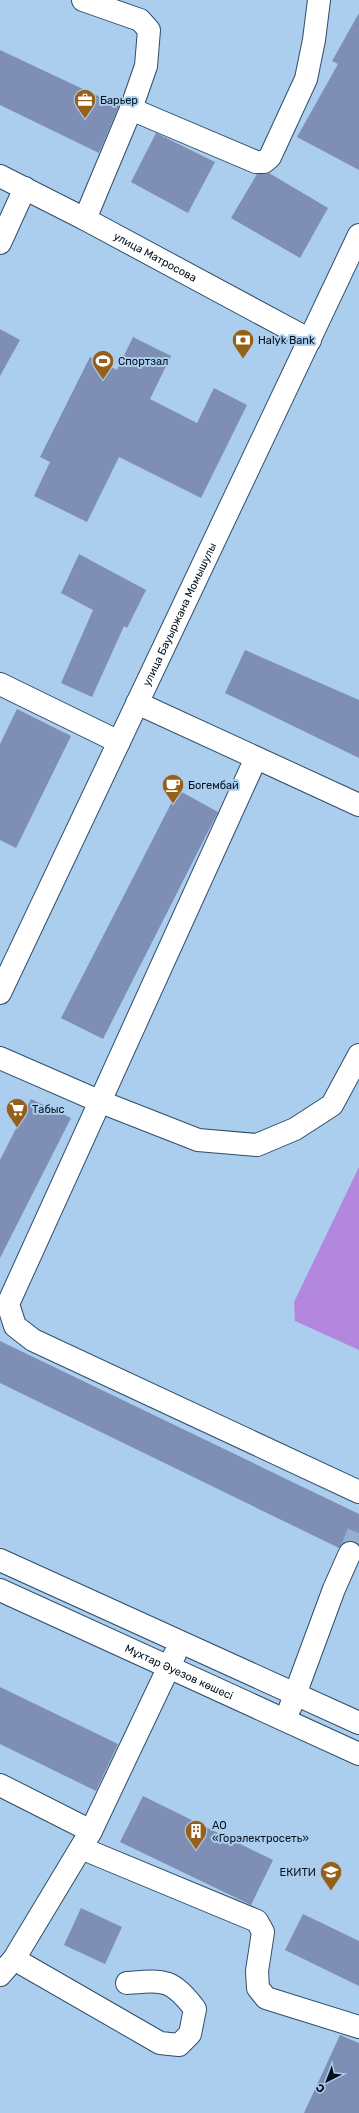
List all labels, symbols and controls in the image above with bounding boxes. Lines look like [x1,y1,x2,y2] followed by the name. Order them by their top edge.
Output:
[72,87,98,120] office icon: Барьер
[100,94,138,107] place label: Барьер
[111,230,199,285] street label: улица Матросова
[230,327,256,360] bank icon: Halyk Bank
[258,334,315,347] place label: Halyk Bank
[90,348,116,381] sports icon: Спортзал
[118,355,168,368] place label: Спортзал
[140,541,219,688] street label: улица Бауыржана Момышулы
[160,772,186,805] cafe icon: Богембай
[188,779,239,792] place label: Богембай
[4,1096,30,1129] supermarket icon: Табыс
[32,1103,65,1116] place label: Табыс
[123,1642,235,1703] street label: Мұхтар Әуезов көшесі
[183,1818,209,1851] building icon: АО «Горэлектросеть»
[212,1819,309,1845] place label: АО «Горэлектросеть»
[318,1859,344,1892] school or university icon: ЕКИТИ
[280,1866,316,1879] place label: ЕКИТИ
[307,2061,347,2101] north arrow
[313,2080,328,2095] text: С

